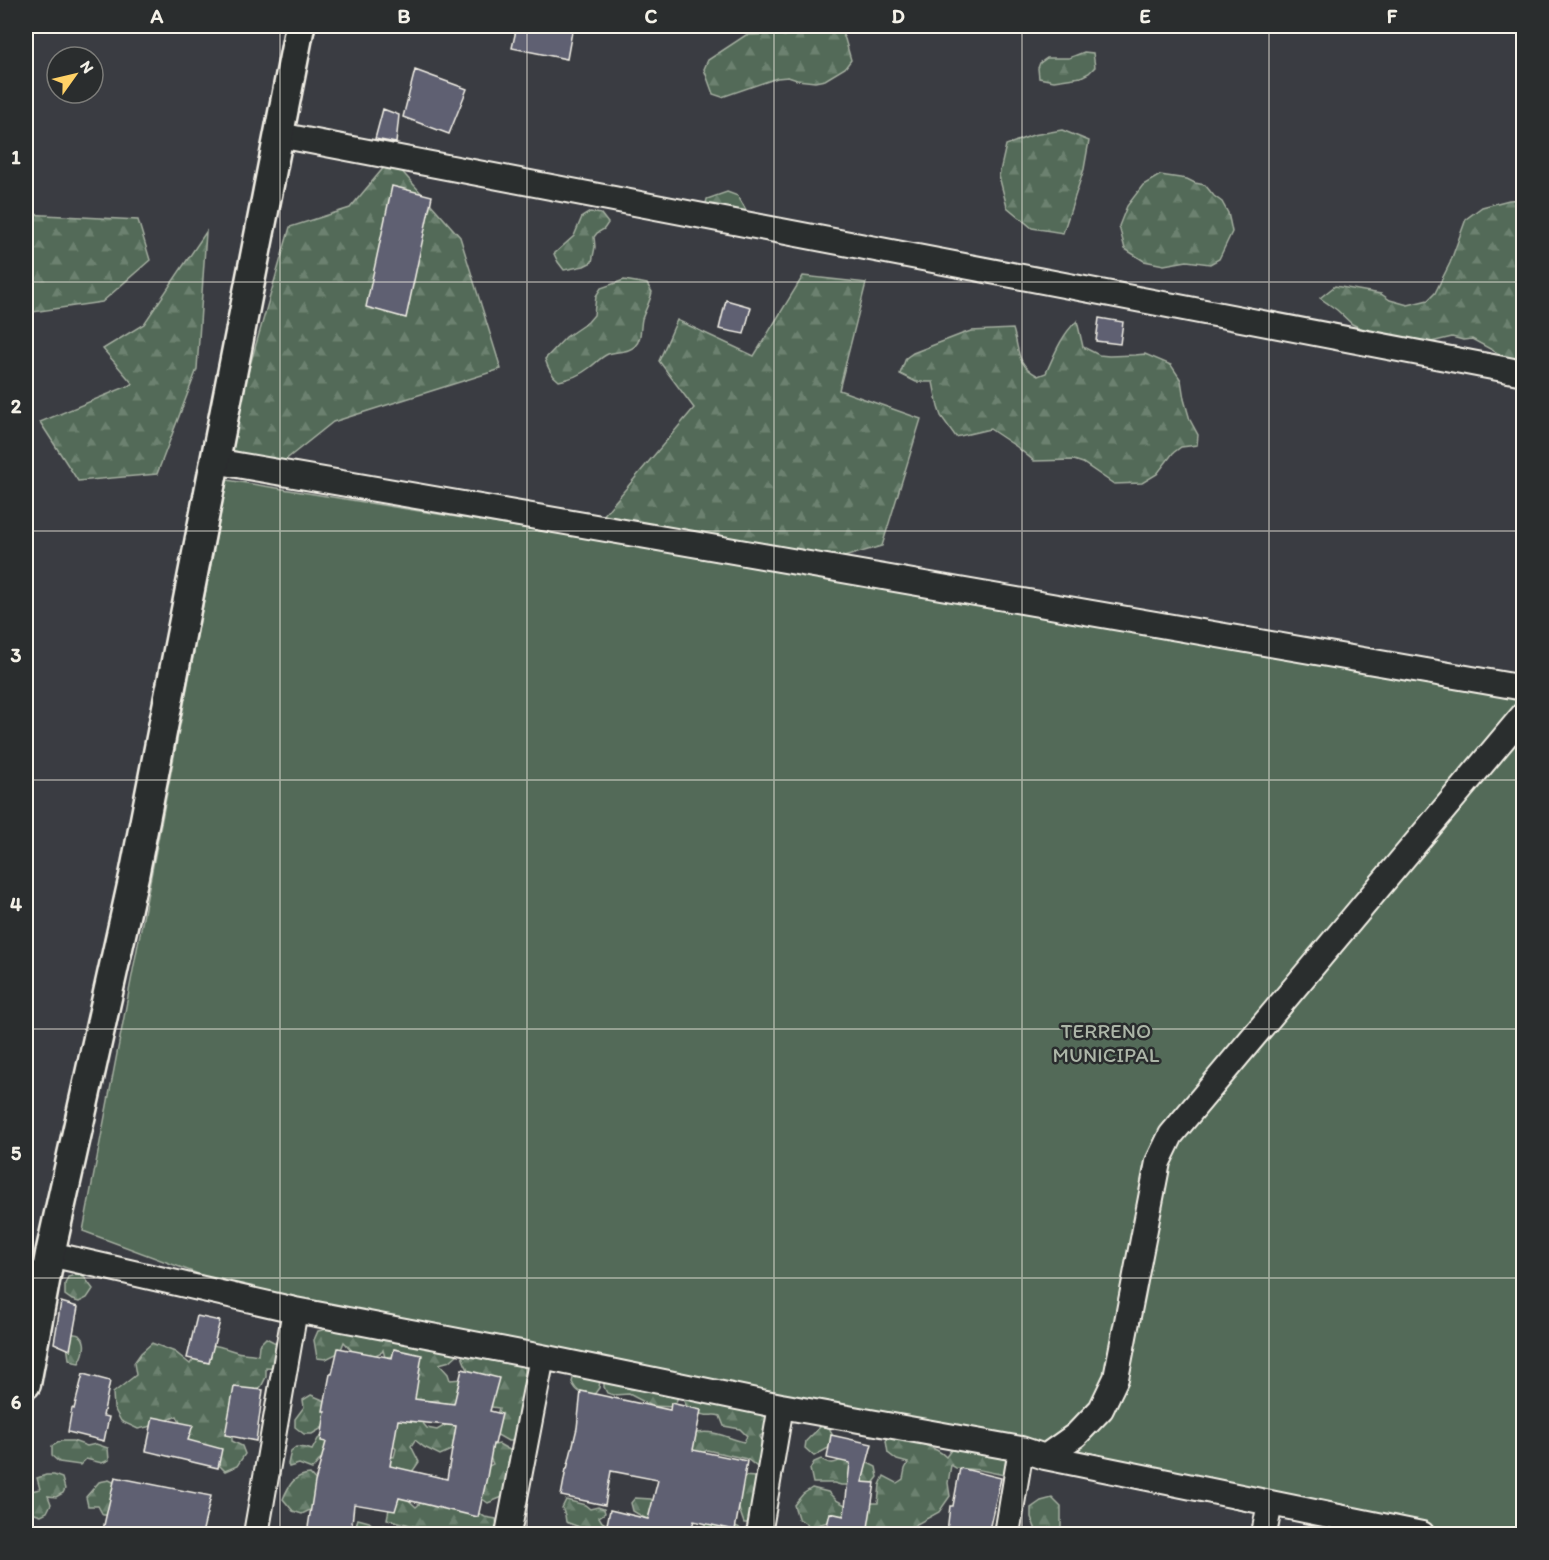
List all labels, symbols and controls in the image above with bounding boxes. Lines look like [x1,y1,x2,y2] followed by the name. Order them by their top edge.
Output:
[150,4,164,28] text: A
[398,4,411,28] text: B
[645,4,658,28] text: C
[891,4,905,28] text: D
[1139,4,1151,28] text: E
[1387,4,1398,28] text: F
[45,45,105,105] north arrow
[76,57,98,77] text: N
[11,145,21,169] text: 1
[11,394,22,418] text: 2
[11,643,22,667] text: 3
[10,892,22,916] text: 4
[1053,1018,1160,1067] park label: TERRENO MUNICIPAL
[11,1141,22,1165] text: 5
[11,1390,22,1414] text: 6

